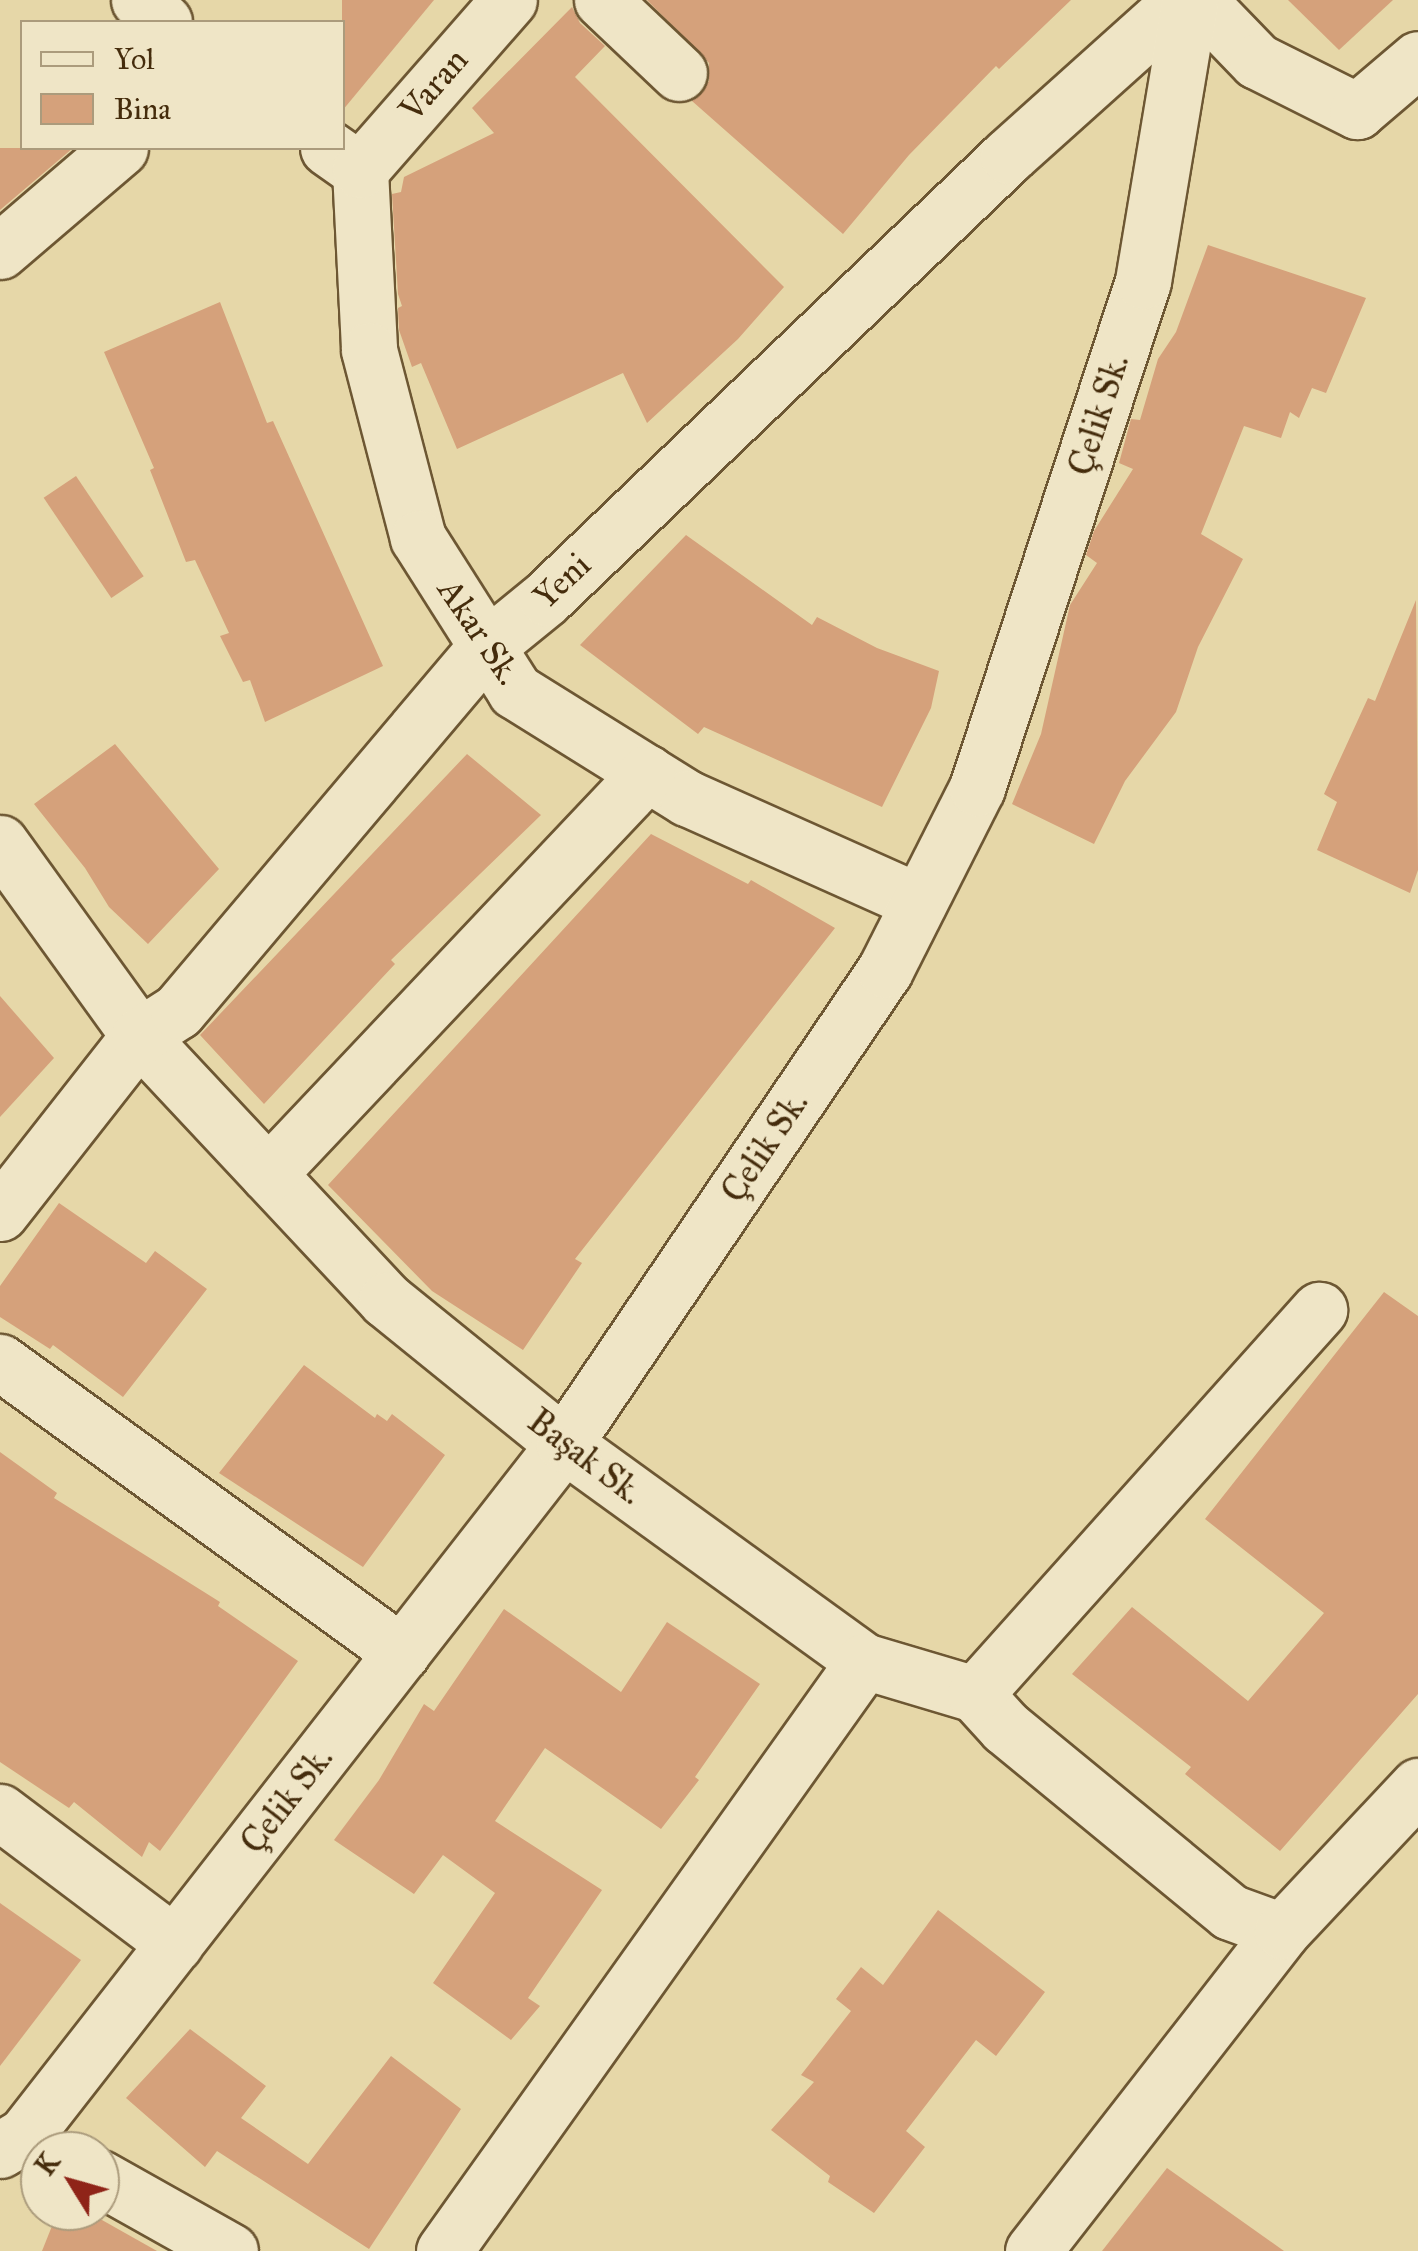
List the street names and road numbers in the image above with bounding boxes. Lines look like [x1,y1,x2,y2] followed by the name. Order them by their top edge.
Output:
[391,40,477,130] street label: Varan
[1060,349,1138,481] street label: Çelik Sk.
[525,544,599,618] street label: Yeni
[428,571,530,693] street label: Akar Sk.
[713,1083,817,1211] street label: Çelik Sk.
[519,1400,651,1514] street label: Başak Sk.
[232,1738,342,1862] street label: Çelik Sk.

